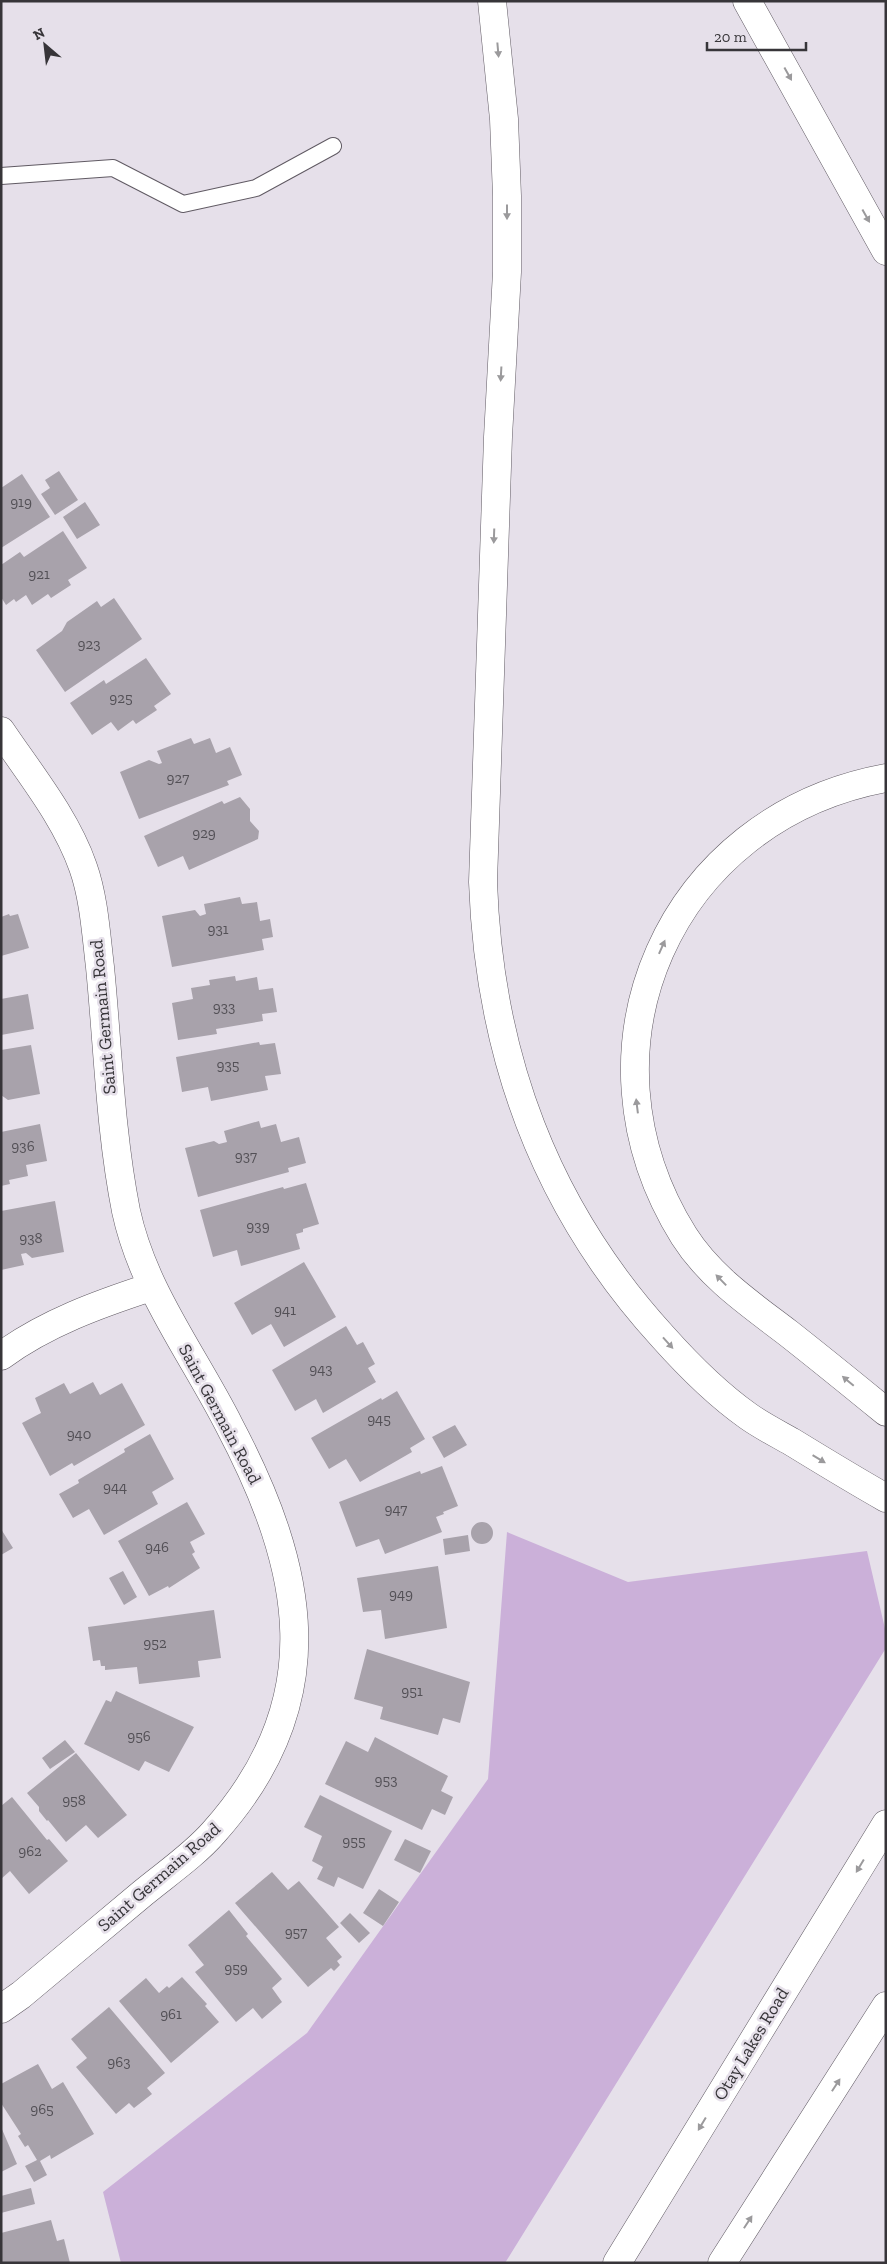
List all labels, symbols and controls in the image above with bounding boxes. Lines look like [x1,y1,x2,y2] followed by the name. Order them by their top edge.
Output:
[20,20,70,70] north arrow
[707,20,806,52] scale bar
[30,24,48,44] text: N
[714,28,747,46] text: 20 m
[494,42,502,58] one-way arrow
[783,68,792,81] one-way arrow
[503,204,511,220] one-way arrow
[862,210,871,223] one-way arrow
[497,366,505,382] one-way arrow
[10,493,32,511] house number: 919
[490,529,498,545] one-way arrow
[28,565,50,583] house number: 921
[77,635,101,653] house number: 923
[109,689,133,707] house number: 925
[167,769,189,787] house number: 927
[192,824,216,842] house number: 929
[207,920,229,938] house number: 931
[85,939,121,1095] street label: Saint Germain Road
[658,940,666,954] one-way arrow
[213,998,235,1016] house number: 933
[217,1056,240,1074] house number: 935
[633,1097,641,1113] one-way arrow
[11,1137,35,1155] house number: 936
[235,1147,257,1165] house number: 937
[246,1217,270,1235] house number: 939
[19,1229,43,1247] house number: 938
[715,1274,727,1286] one-way arrow
[274,1301,296,1319] house number: 941
[662,1336,674,1348] one-way arrow
[174,1340,266,1488] street label: Saint Germain Road
[309,1360,333,1378] house number: 943
[842,1375,855,1386] one-way arrow
[367,1410,391,1428] house number: 945
[67,1425,91,1443] house number: 940
[813,1454,826,1463] one-way arrow
[103,1478,127,1496] house number: 944
[385,1500,407,1518] house number: 947
[145,1538,169,1556] house number: 946
[389,1585,413,1603] house number: 949
[143,1634,167,1652] house number: 952
[401,1682,423,1700] house number: 951
[127,1727,151,1745] house number: 956
[375,1771,397,1789] house number: 953
[62,1791,86,1809] house number: 958
[93,1818,225,1936] street label: Saint Germain Road
[342,1832,366,1850] house number: 955
[18,1842,42,1860] house number: 962
[856,1859,865,1872] one-way arrow
[285,1923,307,1941] house number: 957
[224,1959,248,1977] house number: 959
[709,1984,793,2104] street label: Otay Lakes Road
[160,2005,182,2023] house number: 961
[107,2053,131,2071] house number: 963
[831,2078,841,2091] one-way arrow
[30,2100,54,2118] house number: 965
[698,2117,707,2130] one-way arrow
[744,2215,753,2228] one-way arrow

